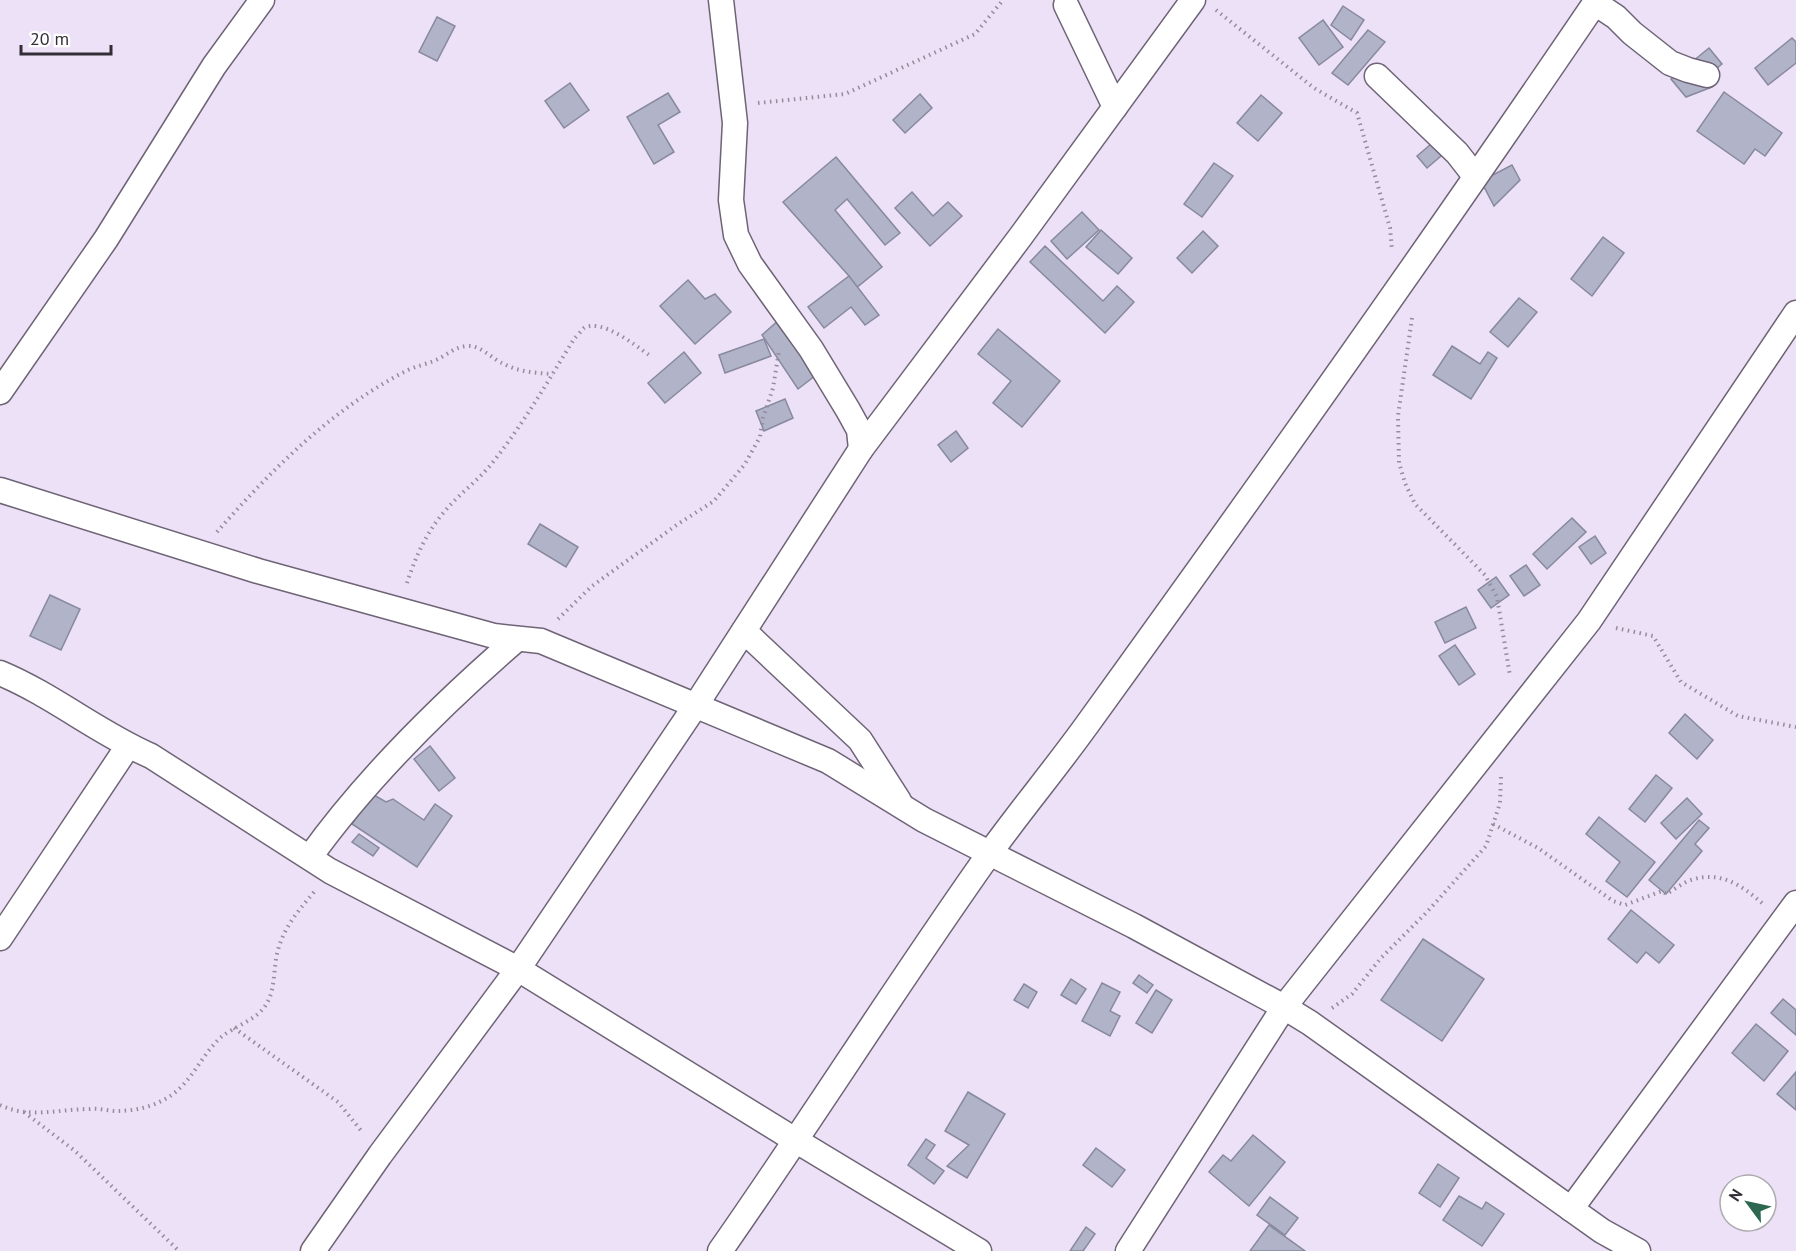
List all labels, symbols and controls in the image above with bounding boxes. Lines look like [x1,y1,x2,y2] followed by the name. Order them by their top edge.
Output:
[21,18,111,56] scale bar
[30,27,69,50] text: 20 m
[1718,1173,1778,1233] north arrow
[1724,1185,1747,1205] text: N

